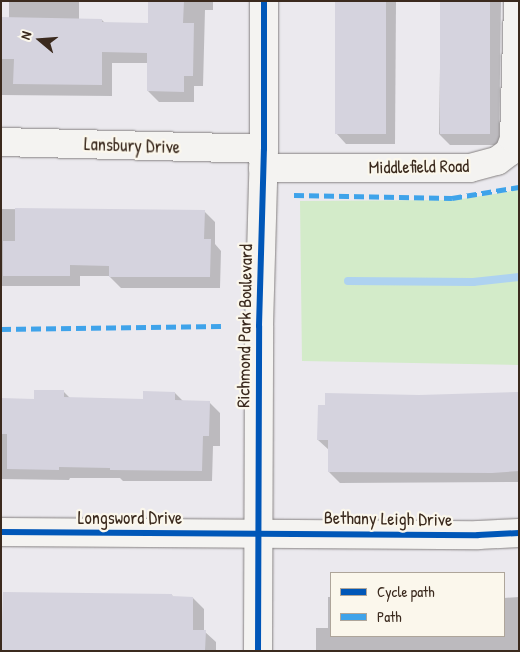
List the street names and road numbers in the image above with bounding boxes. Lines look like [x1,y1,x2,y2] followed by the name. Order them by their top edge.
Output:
[84,134,180,158] street label: Lansbury Drive
[369,155,469,179] street label: Middlefield Road
[233,244,257,408] street label: Richmond Park Boulevard
[78,507,182,529] street label: Longsword Drive
[324,507,452,531] street label: Bethany Leigh Drive

